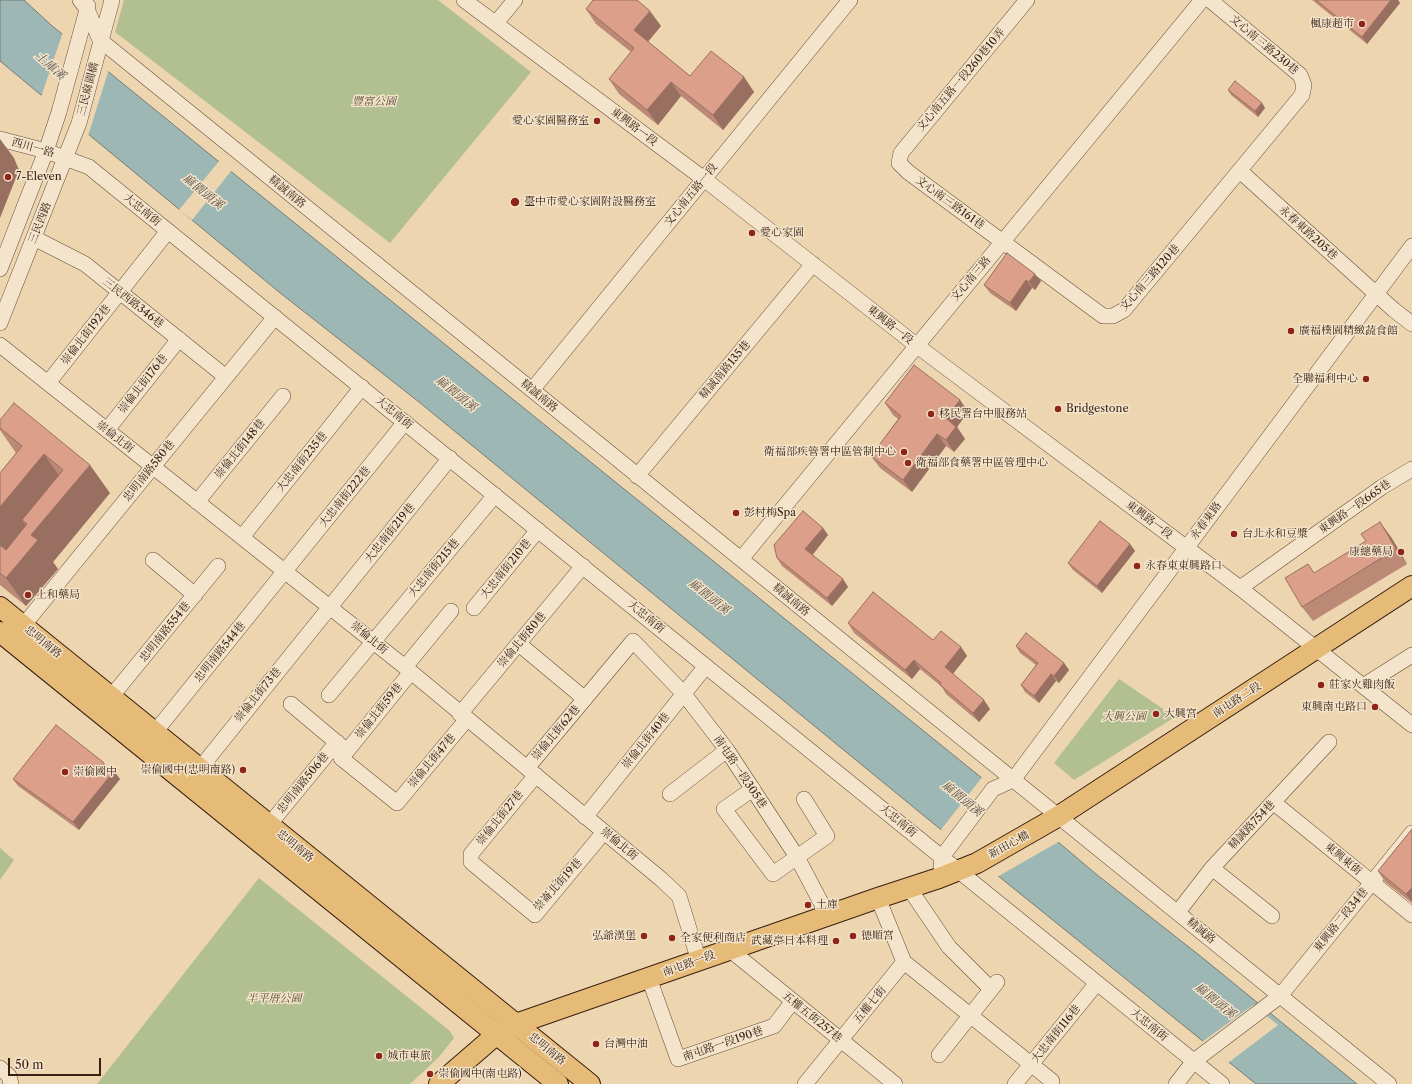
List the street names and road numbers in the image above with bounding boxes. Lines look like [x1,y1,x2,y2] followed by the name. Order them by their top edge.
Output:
[1227,13,1301,77] street label: 文心南三路230巷
[914,26,1008,134] street label: 文心南五路一段260巷10弄
[75,61,101,117] street label: 三民麻園橋
[608,105,660,149] street label: 東興路一段
[10,136,56,160] street label: 西川一路
[662,161,720,229] street label: 文心南五路一段
[266,173,308,211] street label: 精誠南路
[913,174,987,232] street label: 文心南三路161巷
[121,191,163,229] street label: 大忠南街
[26,200,54,246] street label: 三民西路
[1276,203,1340,263] street label: 永春東路205巷
[1117,242,1183,314] street label: 文心南三路120巷
[948,254,994,304] street label: 文心南三路
[100,275,166,331] street label: 三民西路346巷
[59,302,113,368] street label: 崇倫北街192巷
[864,303,916,347] street label: 東興路一段
[697,338,753,402] street label: 精誠南路135巷
[116,352,170,416] street label: 崇倫北街176巷
[518,377,560,415] street label: 精誠南路
[373,394,415,432] street label: 大忠南街
[212,417,268,481] street label: 崇倫北街148巷
[94,418,136,456] street label: 崇倫北街
[274,429,330,495] street label: 大忠南街235巷
[120,438,178,504] street label: 忠明南路580巷
[317,464,373,530] street label: 大忠南街222巷
[1316,477,1394,537] street label: 東興路一段665巷
[1123,498,1175,542] street label: 東興路一段
[1187,499,1225,543] street label: 永春東路
[362,501,418,565] street label: 大忠南街219巷
[406,536,462,600] street label: 大忠南街215巷
[478,537,534,601] street label: 大忠南街210巷
[770,581,812,619] street label: 精誠南路
[625,598,667,636] street label: 大忠南街
[137,599,193,665] street label: 忠明南路554巷
[495,610,549,670] street label: 崇倫北街80巷
[192,619,248,685] street label: 忠明南路544巷
[348,619,390,657] street label: 崇倫北街
[22,623,64,661] street label: 忠明南路
[232,665,284,725] street label: 崇倫北街73巷
[1210,679,1264,721] street label: 南屯路二段
[353,681,405,741] street label: 崇倫北街59巷
[529,703,583,763] street label: 崇倫北街62巷
[619,710,673,772] street label: 崇倫北街40巷
[405,731,459,791] street label: 崇倫北街47巷
[711,733,769,811] street label: 南屯路一段305巷
[274,750,332,816] street label: 忠明南路506巷
[474,788,526,848] street label: 崇倫北街27巷
[1226,798,1278,852] street label: 精誠路754巷
[877,802,919,840] street label: 大忠南街
[598,825,640,863] street label: 崇倫北街
[274,827,316,865] street label: 忠明南路
[987,829,1031,861] street label: 新田心橋
[1322,840,1364,878] street label: 東興東街
[531,856,585,914] street label: 崇崙北街19巷
[1311,885,1371,955] street label: 東興路二段34巷
[1184,915,1218,947] street label: 精誠路
[661,948,717,980] street label: 南屯路一段
[851,984,889,1026] street label: 五權七街
[780,989,844,1045] street label: 五權五街257巷
[1029,1002,1083,1066] street label: 大忠南街116巷
[1128,1006,1170,1044] street label: 大忠南街
[681,1024,765,1064] street label: 南屯路一段190巷
[526,1030,568,1068] street label: 忠明南路

